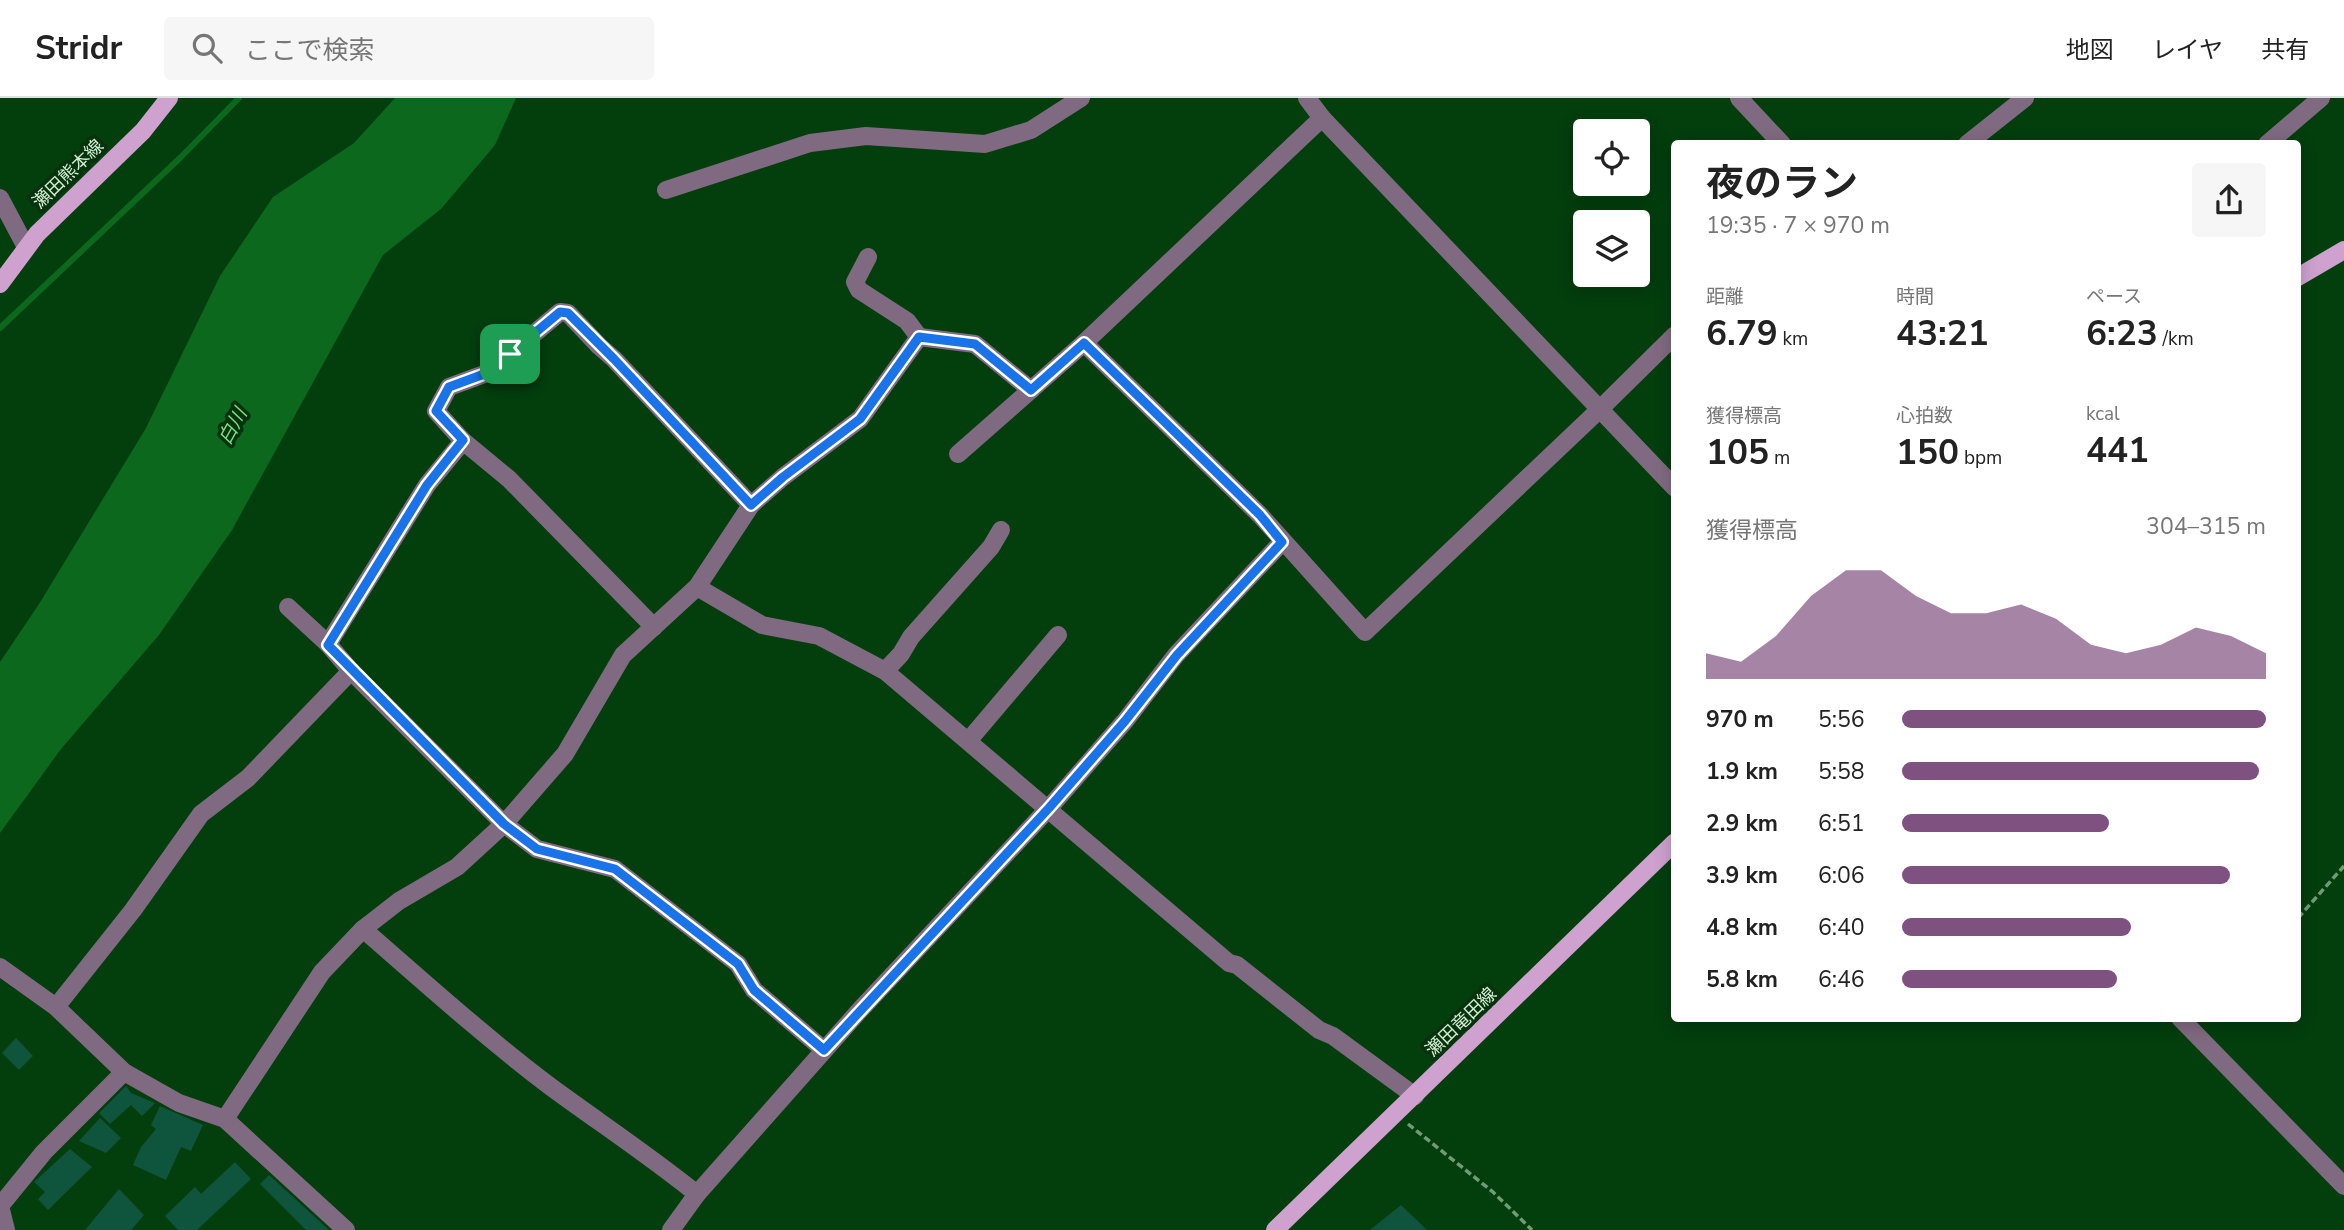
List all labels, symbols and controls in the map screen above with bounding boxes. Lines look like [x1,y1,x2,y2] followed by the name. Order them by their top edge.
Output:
[164,17,654,80] search box
[35,26,122,71] text: Stridr
[188,29,226,67] icon: search
[244,33,374,68] text: ここで検索
[2066,34,2114,66] text: 地図
[2152,34,2223,66] text: レイヤ
[2261,34,2309,66] text: 共有
[1573,119,1650,287] map controls
[1573,119,1650,196] button: locate
[27,134,109,214] street label: 瀬田熊本線
[1706,158,1858,209] text: 夜のラン
[2192,163,2266,237] button: share
[1573,210,1650,287] button: layers
[1706,210,1890,241] text: 19:35 · 7 × 970 m
[1706,284,1744,310] text: 距離
[1896,284,1934,310] text: 時間
[2086,284,2142,310] text: ペース
[1706,310,1778,357] text: 6.79
[1896,310,1989,357] text: 43:21
[2086,310,2158,357] text: 6:23
[480,324,540,384] pin
[1778,326,1808,352] text: km
[2158,326,2194,352] text: /km
[491,335,529,373] icon: arrive
[2086,401,2120,427] text: kcal
[212,402,254,449] water label: 白川
[1706,403,1782,429] text: 獲得標高
[1896,403,1953,429] text: 心拍数
[2086,427,2149,474] text: 441
[1706,429,1769,476] text: 105
[1896,429,1959,476] text: 150
[1769,445,1790,471] text: m
[1959,445,2002,471] text: bpm
[2146,511,2266,542] text: 304–315 m
[1706,515,1798,546] text: 獲得標高
[1706,704,1774,735] text: 970 m
[1818,704,1865,735] text: 5:56
[1706,756,1778,787] text: 1.9 km
[1818,756,1865,787] text: 5:58
[1706,808,1778,839] text: 2.9 km
[1818,808,1865,839] text: 6:51
[1706,860,1778,891] text: 3.9 km
[1818,860,1865,891] text: 6:06
[1706,912,1778,943] text: 4.8 km
[1818,912,1865,943] text: 6:40
[1706,964,1778,995] text: 5.8 km
[1818,964,1865,995] text: 6:46
[1420,982,1502,1062] street label: 瀬田竜田線

